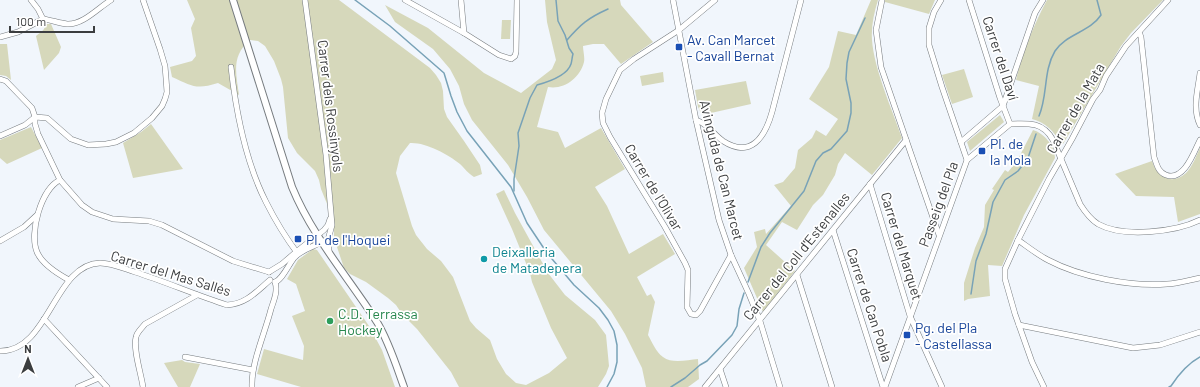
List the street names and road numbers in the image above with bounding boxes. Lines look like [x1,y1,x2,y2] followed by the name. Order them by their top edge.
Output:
[979,14,1023,102] street label: Carrer del Daví
[314,39,348,173] street label: Carrer dels Rossinyols
[1042,60,1108,156] street label: Carrer de la Mata
[696,98,748,242] street label: Avinguda de Can Marcet
[621,141,687,233] street label: Carrer de l'Olivar
[915,159,961,249] street label: Passeig del Pla
[739,188,853,323] street label: Carrer del Coll d'Estenalles
[878,190,926,302] street label: Carrer del Marquet
[844,246,896,364] street label: Carrer de Can Pobla
[109,247,233,299] street label: Carrer del Mas Sallés

